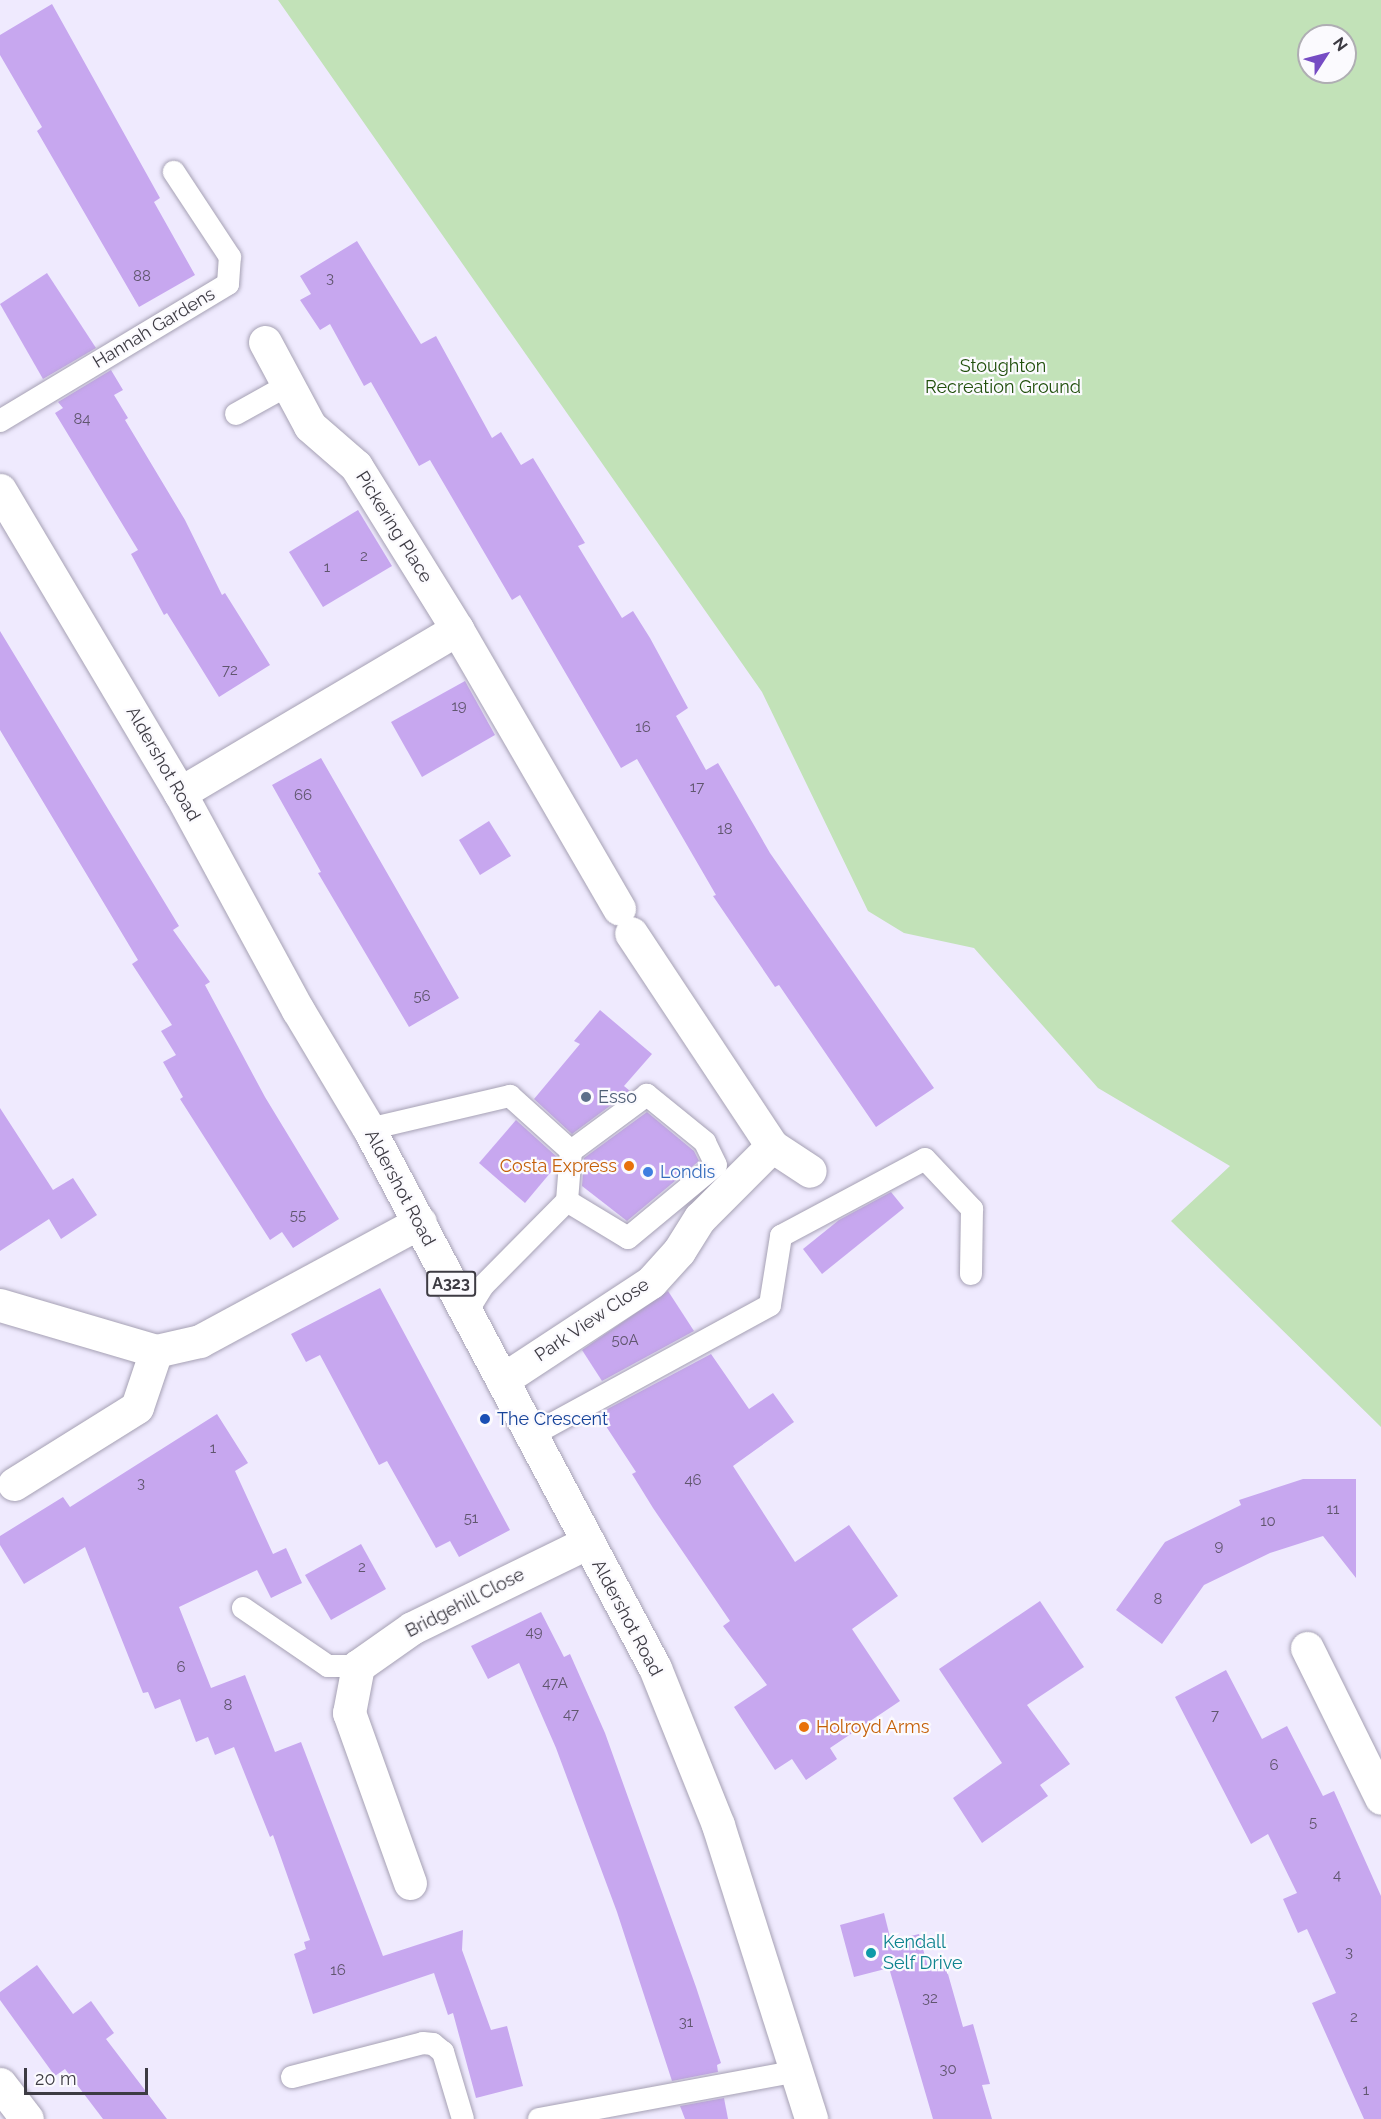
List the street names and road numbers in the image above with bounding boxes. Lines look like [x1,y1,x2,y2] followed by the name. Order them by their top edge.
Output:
[89,283,219,373] street label: Hannah Gardens
[351,467,437,587] street label: Pickering Place
[121,703,205,825] street label: Aldershot Road
[360,1126,440,1250] street label: Aldershot Road
[426,1271,476,1297] road number: A323
[530,1274,654,1366] street label: Park View Close
[587,1556,667,1680] street label: Aldershot Road
[402,1564,528,1642] street label: Bridgehill Close

